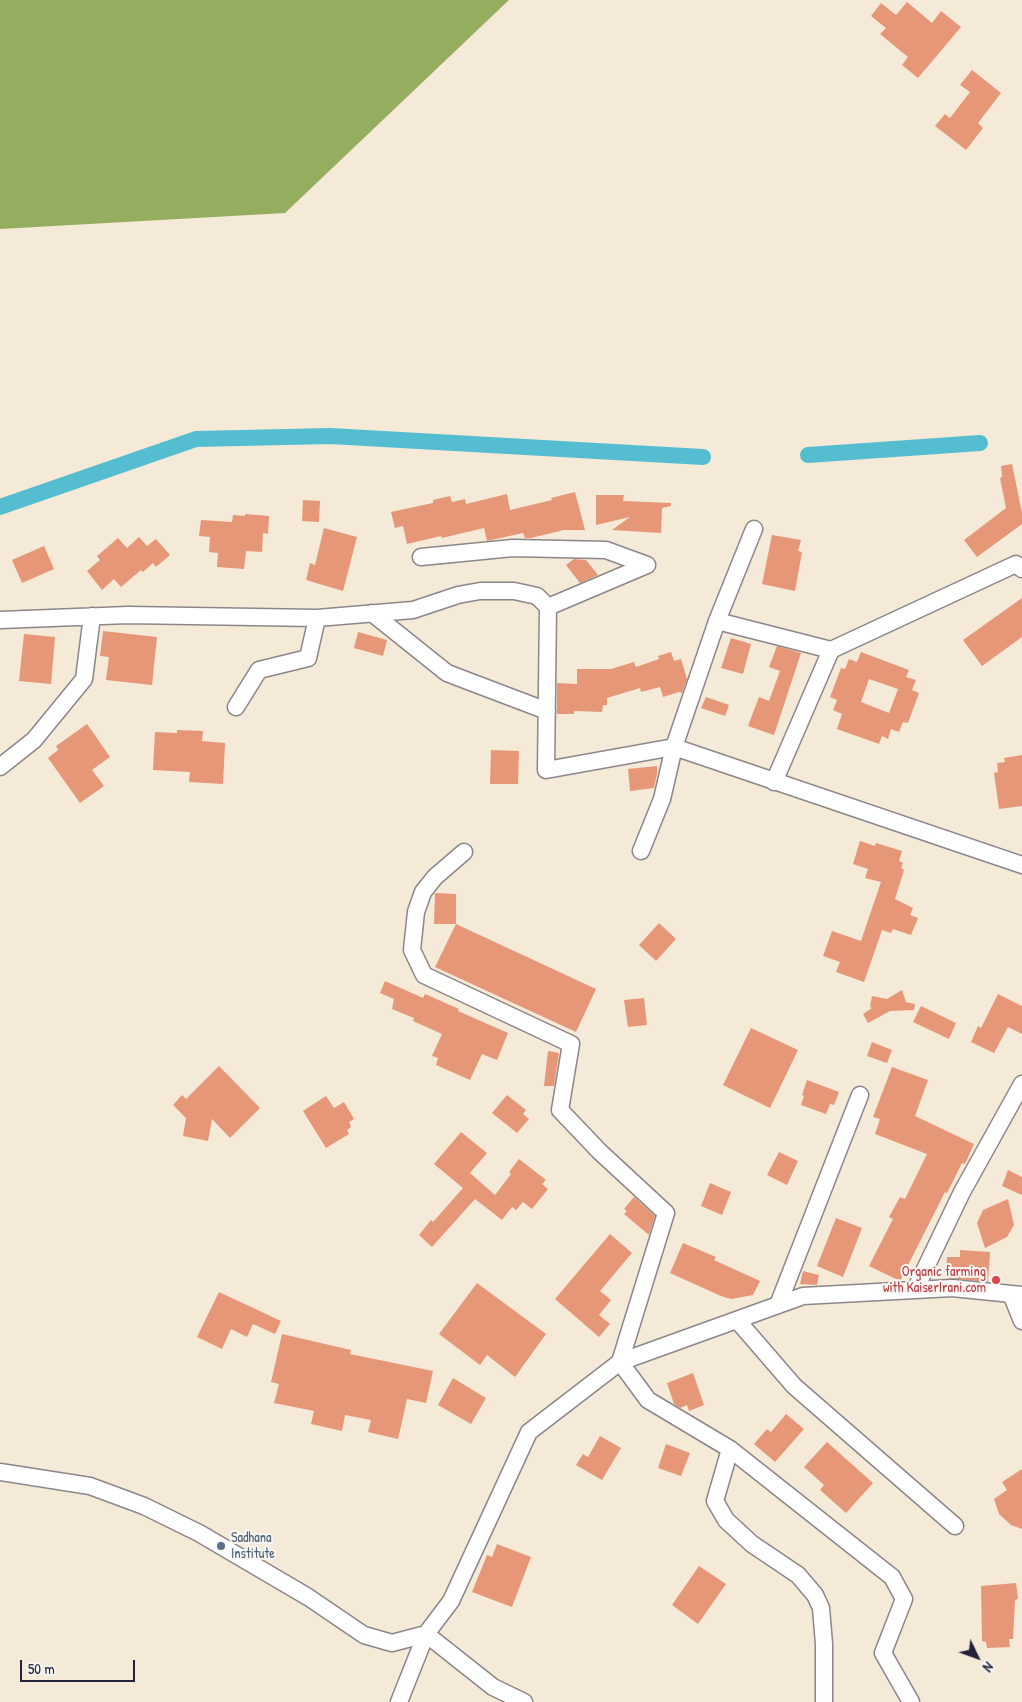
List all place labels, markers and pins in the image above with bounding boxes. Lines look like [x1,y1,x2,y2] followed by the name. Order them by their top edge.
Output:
[883,1264,986,1296] place label: Organic farming with KaiserIrani.com
[990,1274,1002,1286] marker: Organic farming with KaiserIrani.com
[231,1530,275,1562] place label: Sadhana Institute
[215,1540,227,1552] marker: Sadhana Institute

